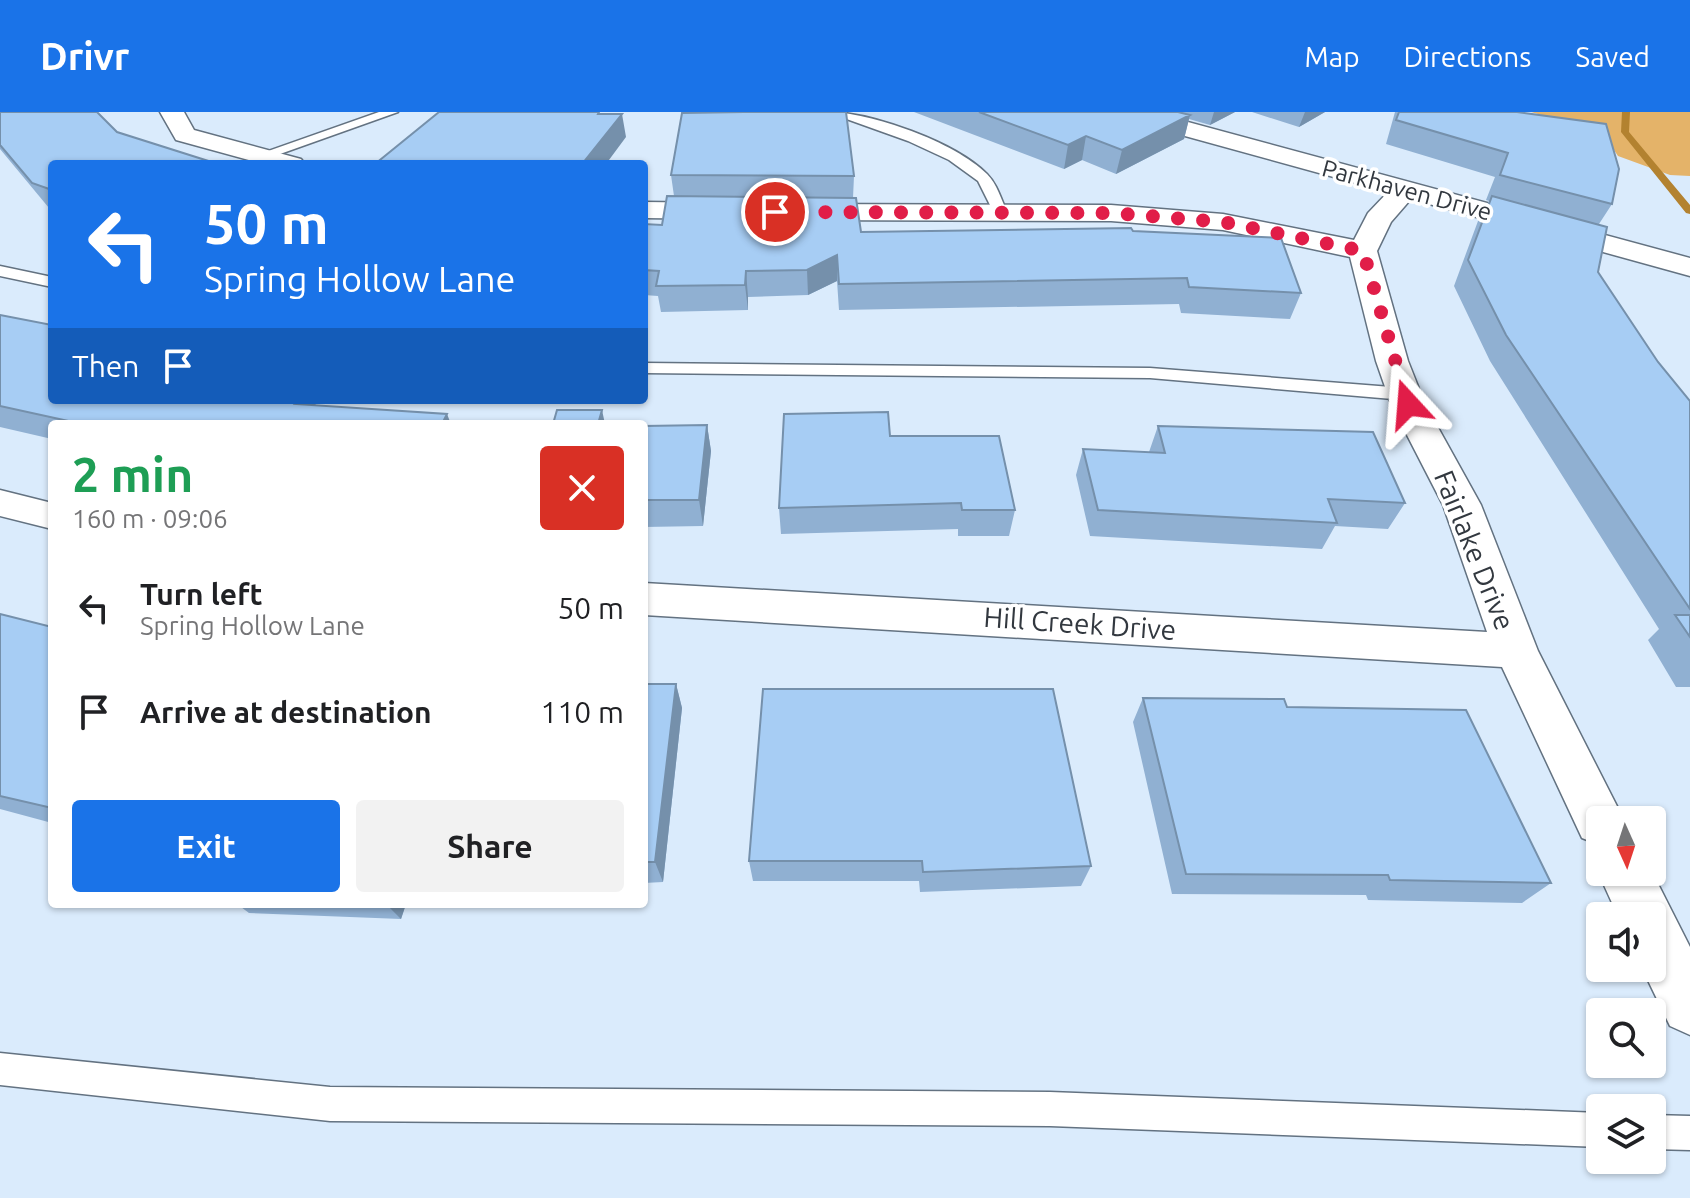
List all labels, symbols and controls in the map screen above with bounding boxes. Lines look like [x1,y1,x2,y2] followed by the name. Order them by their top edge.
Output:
[40,35,129,77] text: Drivr
[1304,41,1360,72] text: Map
[1404,41,1531,72] text: Directions
[1575,41,1650,72] text: Saved
[1319,154,1495,226] street label: Parkhaven Drive
[741,178,809,246] pin
[753,190,797,234] icon: arrive
[72,192,176,296] icon: left
[204,192,329,255] text: 50 m
[204,258,515,299] text: Spring Hollow Lane
[156,344,200,388] icon: arrive
[72,349,140,383] text: Then
[1366,362,1450,446] position arrow
[540,446,624,530] button: close
[72,447,193,501] text: 2 min
[1429,466,1521,634] street label: Fairlake Drive
[72,504,228,533] text: 160 m · 09:06
[140,577,262,611] text: Turn left
[72,586,116,630] icon: left
[557,591,624,625] text: 50 m
[983,601,1177,645] street label: Hill Creek Drive
[140,611,365,640] text: Spring Hollow Lane
[72,690,116,734] icon: arrive
[140,695,432,729] text: Arrive at destination
[540,695,624,729] text: 110 m
[72,800,340,892] button: Exit
[356,800,624,892] button: Share
[1586,806,1666,886] north arrow
[1586,806,1666,1174] map controls
[1586,902,1666,982] button: sound
[1586,998,1666,1078] button: search
[1586,1094,1666,1174] button: layers

